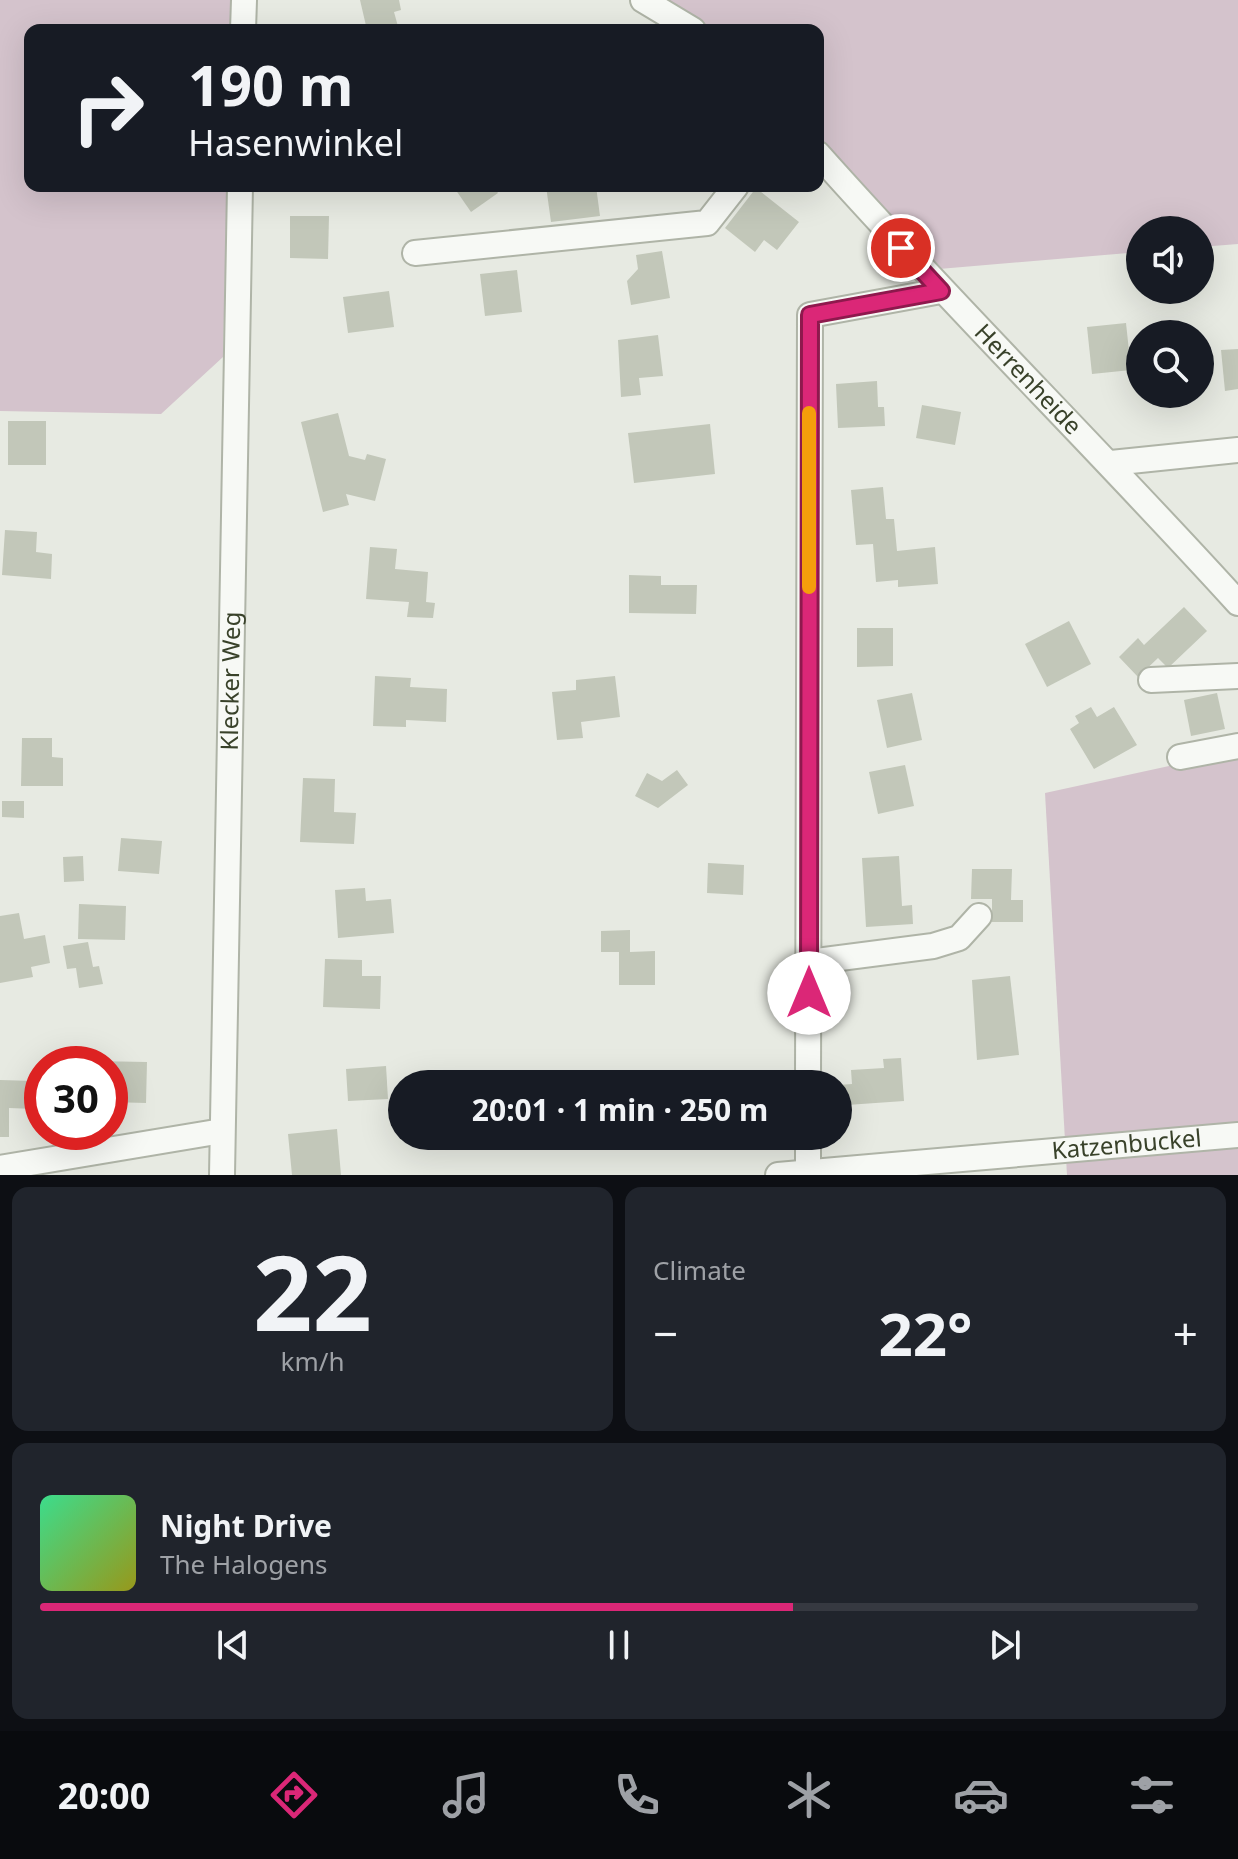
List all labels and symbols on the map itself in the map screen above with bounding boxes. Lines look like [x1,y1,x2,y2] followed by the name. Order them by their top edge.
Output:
[867,214,935,282] pin
[968,316,1090,441] street label: Herrenheide
[212,611,247,751] street label: Klecker Weg
[767,951,851,1035] position arrow
[24,1046,128,1150] speed limit sign: 30
[1050,1120,1203,1166] street label: Katzenbuckel

